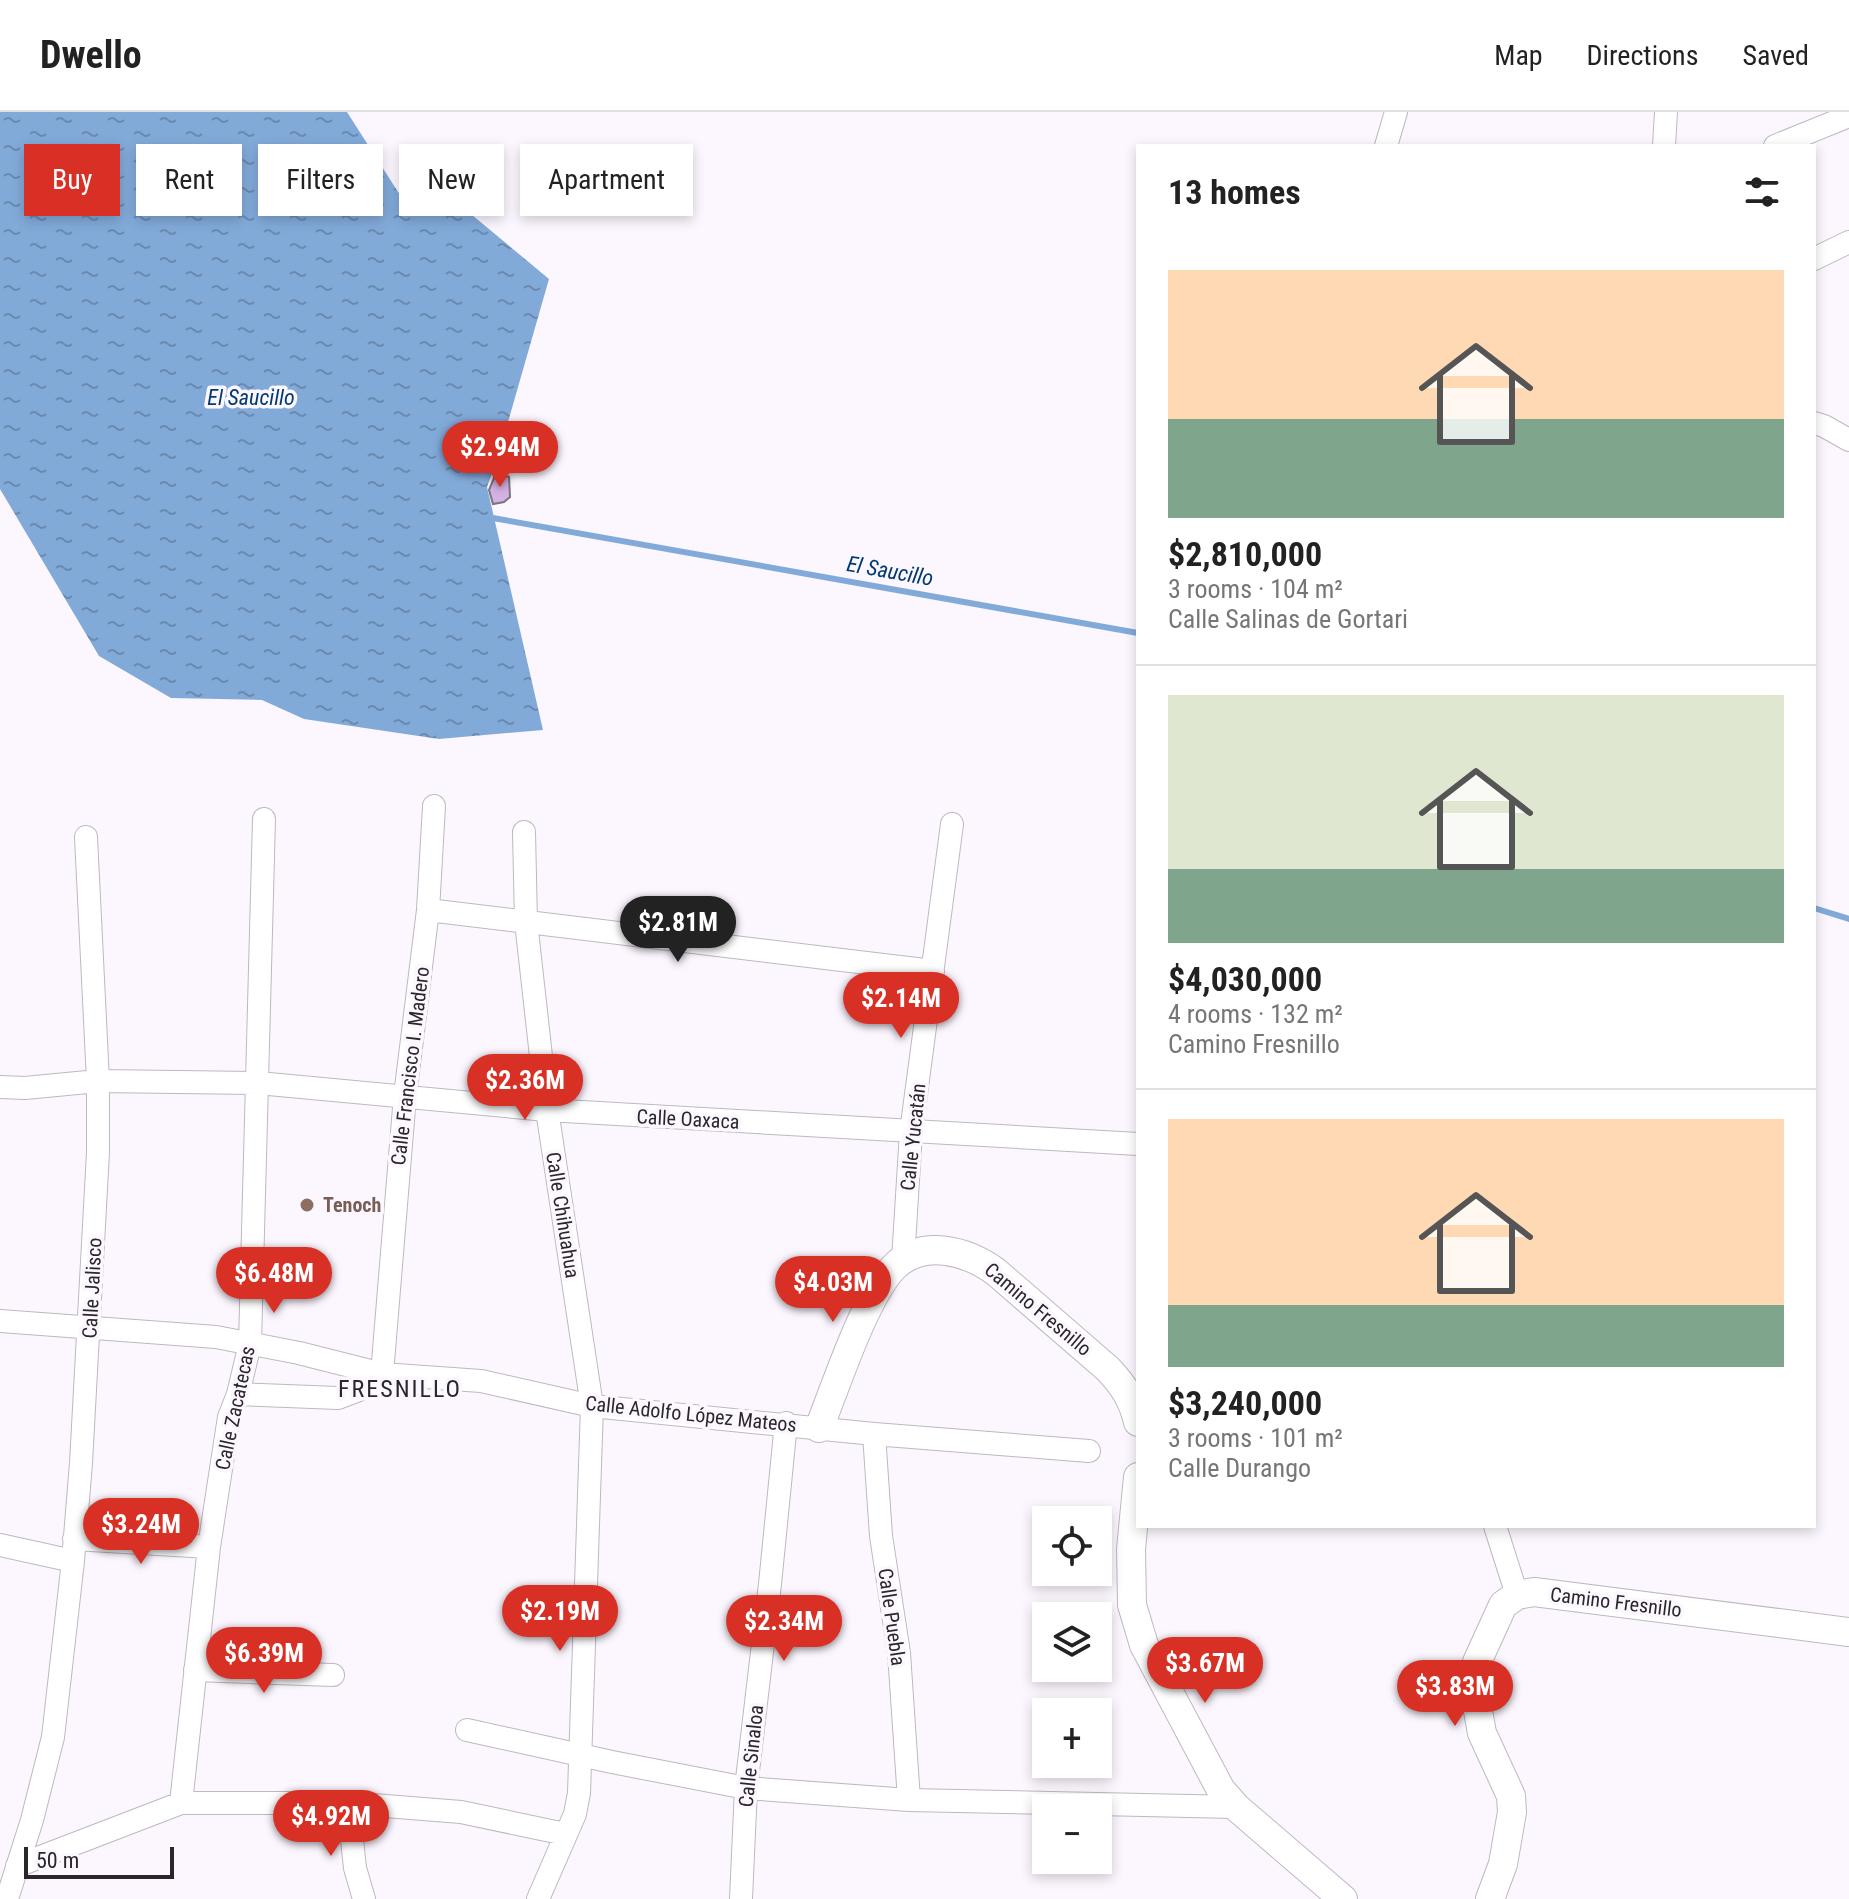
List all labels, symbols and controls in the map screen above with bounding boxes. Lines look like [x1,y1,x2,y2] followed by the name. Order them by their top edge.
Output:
[40,33,142,77] text: Dwello
[1494,39,1543,72] text: Map
[1587,39,1698,72] text: Directions
[1742,39,1809,72] text: Saved
[24,144,120,216] chip: Buy
[136,144,242,216] chip: Rent
[258,144,383,216] chip: Filters
[399,144,504,216] chip: New
[520,144,693,216] chip: Apartment
[1740,170,1784,214] icon: filters
[1168,172,1301,212] text: 13 homes
[1404,322,1548,466] icon: home
[207,385,295,410] water label: El Saucillo
[435,421,565,489] pin: $2.94M
[460,432,540,462] text: $2.94M
[1168,534,1322,574] text: $2,810,000
[845,551,935,591] water label: El Saucillo
[1168,574,1343,604] text: 3 rooms · 104 m²
[1168,604,1408,634] text: Calle Salinas de Gortari
[1404,747,1548,891] icon: home
[613,896,743,964] pin: $2.81M
[638,907,718,937] text: $2.81M
[1168,959,1322,999] text: $4,030,000
[386,965,434,1167] street label: Calle Francisco I. Madero
[836,972,966,1040] pin: $2.14M
[861,983,941,1013] text: $2.14M
[1168,999,1343,1029] text: 4 rooms · 132 m²
[1168,1029,1340,1059] text: Camino Fresnillo
[460,1054,590,1122] pin: $2.36M
[485,1065,565,1095] text: $2.36M
[895,1082,931,1192] street label: Calle Yucatán
[636,1104,740,1134] street label: Calle Oaxaca
[541,1150,585,1280] street label: Calle Chihuahua
[1404,1171,1548,1315] icon: home
[323,1193,381,1217] place label: Tenoch
[298,1196,316,1214] marker: Tenoch
[77,1237,107,1339] street label: Calle Jalisco
[209,1247,339,1315] pin: $6.48M
[768,1256,898,1324] pin: $4.03M
[980,1257,1096,1361] street label: Camino Fresnillo
[234,1258,314,1288] text: $6.48M
[793,1267,873,1297] text: $4.03M
[210,1344,260,1472] street label: Calle Zacatecas
[338,1375,462,1403] district label: FRESNILLO
[1168,1383,1322,1423] text: $3,240,000
[584,1391,798,1437] street label: Calle Adolfo López Mateos
[1168,1423,1343,1453] text: 3 rooms · 101 m²
[1168,1453,1311,1483] text: Calle Durango
[76,1498,206,1566] pin: $3.24M
[1032,1506,1112,1874] map controls
[1032,1506,1112,1586] button: locate
[101,1509,181,1539] text: $3.24M
[873,1567,911,1667] street label: Calle Puebla
[1549,1582,1683,1622] street label: Camino Fresnillo
[495,1585,625,1653] pin: $2.19M
[719,1595,849,1663] pin: $2.34M
[520,1596,600,1626] text: $2.19M
[1032,1602,1112,1682] button: layers
[744,1606,824,1636] text: $2.34M
[199,1627,329,1695] pin: $6.39M
[1140,1637,1270,1705] pin: $3.67M
[224,1638,304,1668] text: $6.39M
[1165,1648,1245,1678] text: $3.67M
[1390,1660,1520,1728] pin: $3.83M
[1415,1671,1495,1701] text: $3.83M
[1032,1698,1112,1778] button: +
[734,1704,768,1808] street label: Calle Sinaloa
[266,1790,396,1858] pin: $4.92M
[1032,1794,1112,1874] button: −
[291,1801,371,1831] text: $4.92M
[24,1843,174,1879] scale bar
[36,1848,79,1873] text: 50 m

